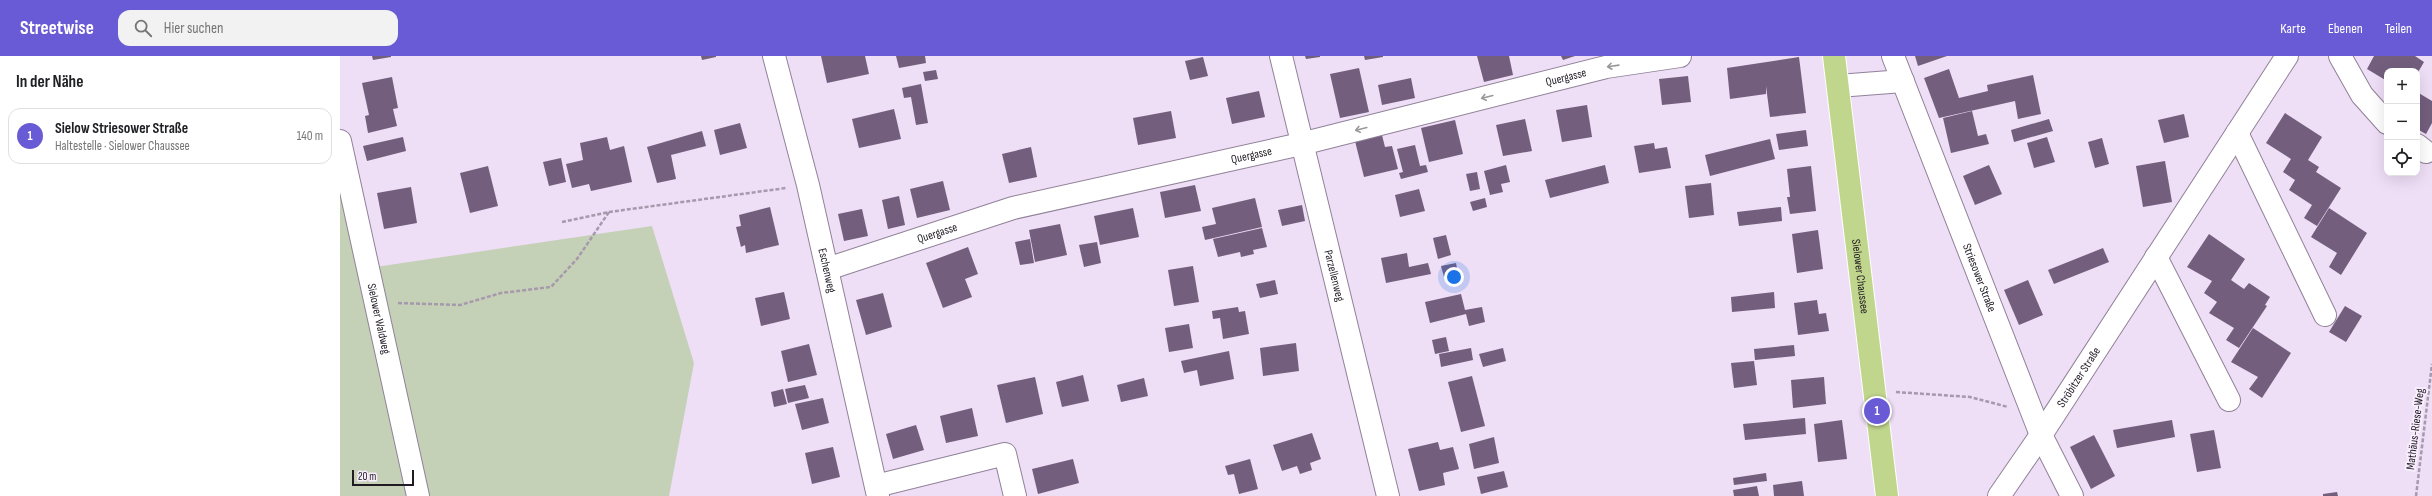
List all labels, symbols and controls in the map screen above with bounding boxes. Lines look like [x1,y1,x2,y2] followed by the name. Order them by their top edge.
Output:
[118,10,398,46] search box
[20,17,94,40] text: Streetwise
[132,17,154,39] icon: search
[164,19,223,38] text: Hier suchen
[2280,20,2306,37] text: Karte
[2328,20,2363,37] text: Ebenen
[2385,20,2412,37] text: Teilen
[1607,62,1620,70] one-way arrow
[1544,65,1588,90] street label: Quergasse
[2384,68,2420,176] map controls
[2384,68,2420,104] button: +
[16,72,83,92] text: In der Nähe
[1481,94,1494,101] one-way arrow
[2384,104,2420,140] button: −
[55,119,188,138] text: Sielow Striesower Straße
[1355,126,1368,133] one-way arrow
[27,128,33,144] text: 1
[297,128,323,144] text: 140 m
[55,138,190,154] text: Haltestelle · Sielower Chaussee
[2384,140,2420,176] button: locate
[1230,144,1274,167] street label: Quergasse
[915,220,960,247] street label: Quergasse
[1848,238,1872,315] street label: Sielower Chaussee
[1959,242,1999,314] street label: Striesower Straße
[814,247,839,295] street label: Eschenweg
[1320,248,1347,303] street label: Parzellenweg
[1444,267,1464,287] your location
[364,282,394,356] street label: Sielower Waldweg
[2054,344,2104,410] street label: Ströbitzer Straße
[2403,387,2428,471] street label: Mathäus-Riese-Weg
[1864,396,1890,426] pin: 1
[352,468,414,487] scale bar
[358,470,376,483] text: 20 m

